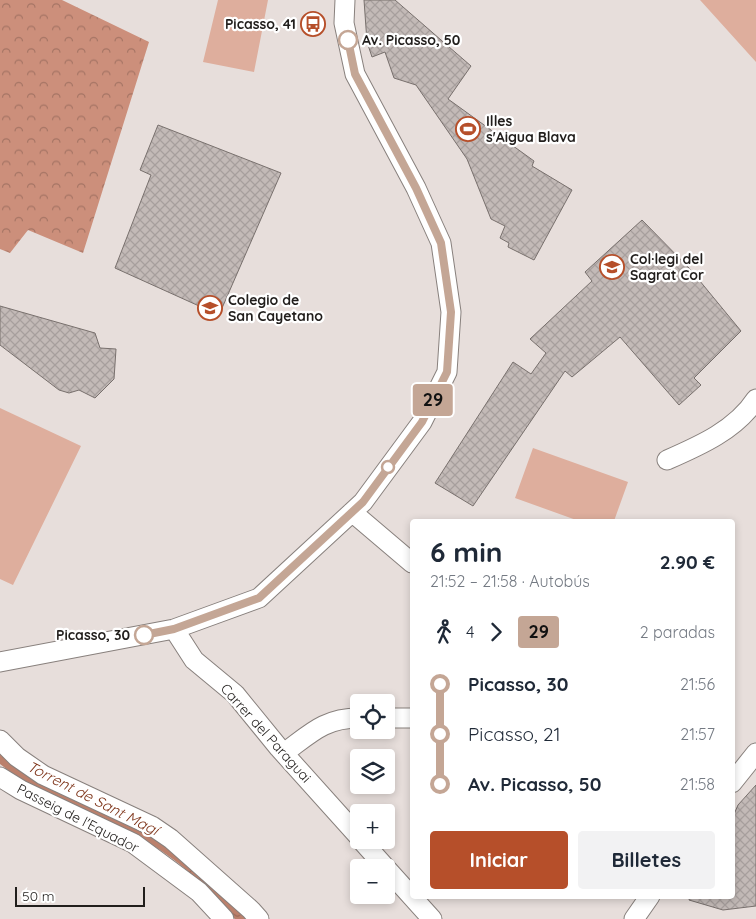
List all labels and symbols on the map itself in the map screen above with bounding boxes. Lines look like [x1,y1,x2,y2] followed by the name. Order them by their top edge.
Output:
[300,11,326,37] bus stop icon: Picasso, 41
[225,15,296,33] place label: Picasso, 41
[338,30,358,50] marker: Av. Picasso, 50
[362,31,461,49] place label: Av. Picasso, 50
[486,112,576,146] place label: Illes s'Aigua Blava
[455,116,481,142] sports icon: Illes s'Aigua Blava
[630,250,704,284] place label: Col·legi del Sagrat Cor
[599,254,625,280] school or university icon: Col·legi del Sagrat Cor
[228,291,323,325] place label: Colegio de San Cayetano
[197,295,223,321] school or university icon: Colegio de San Cayetano
[410,384,456,416] line badge: 29
[381,460,395,474] unlabelled marker
[134,625,154,645] marker: Picasso, 30
[56,626,130,644] place label: Picasso, 30
[217,680,315,786] street label: Carrer del Paraguai
[24,757,164,841] water label: Torrent de Sant Magí
[14,779,143,857] street label: Passeig de l'Equador
[15,884,145,907] scale bar

